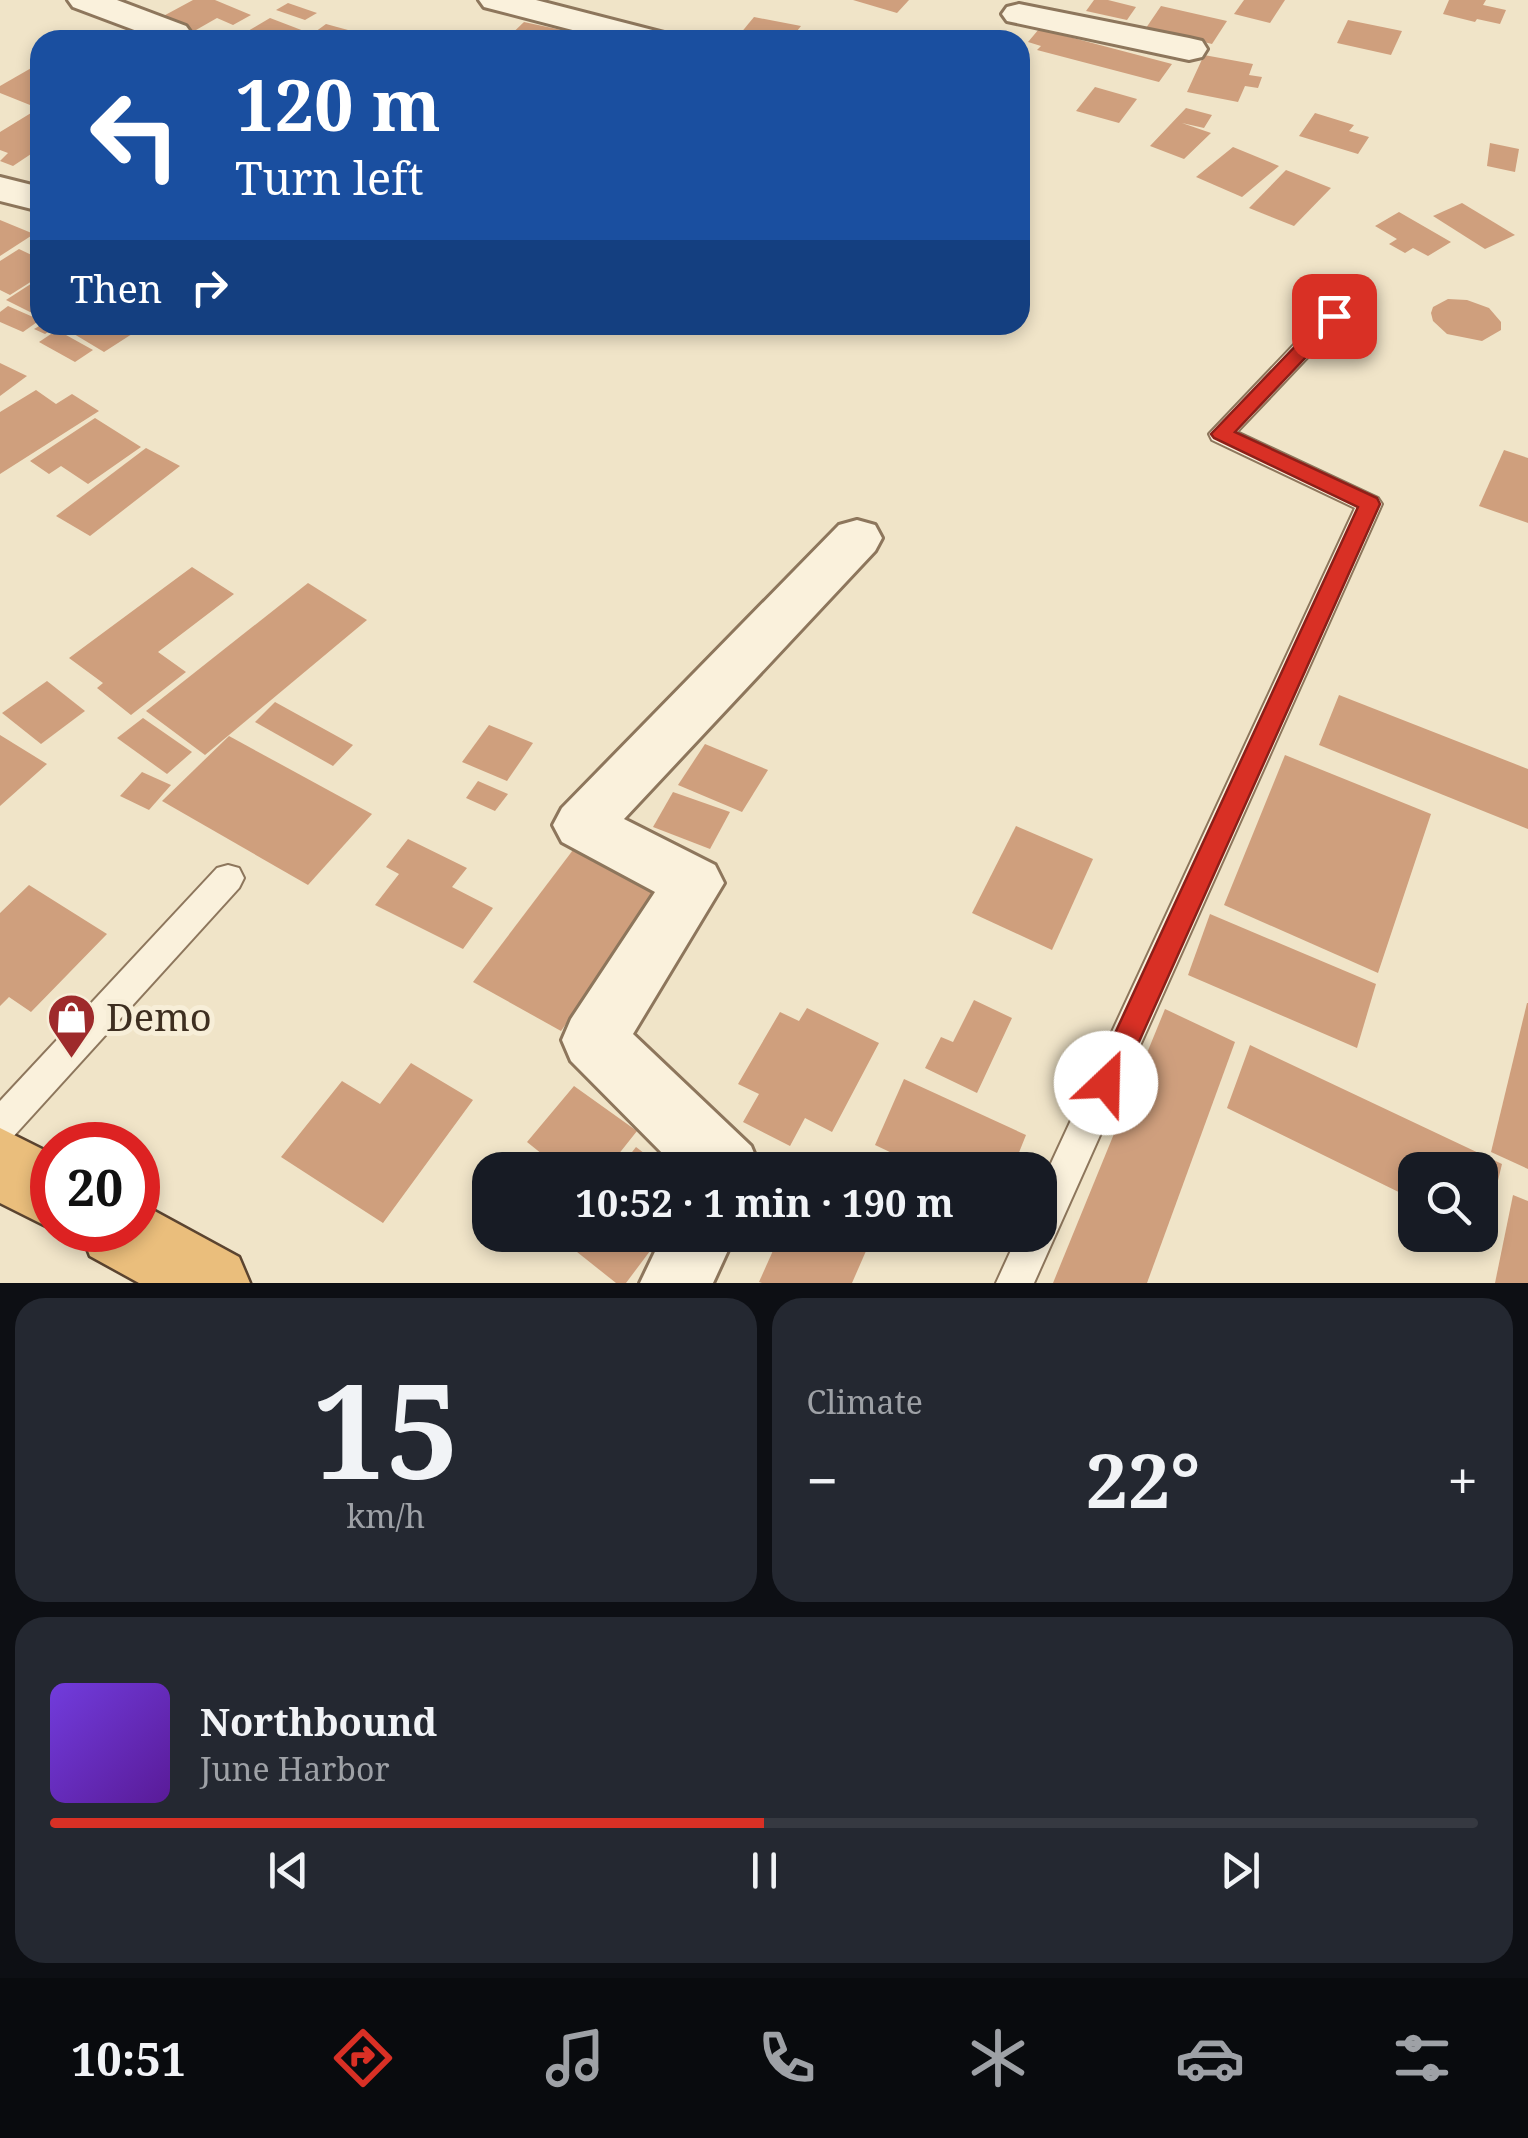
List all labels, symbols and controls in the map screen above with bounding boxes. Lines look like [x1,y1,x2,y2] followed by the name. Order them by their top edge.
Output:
[235,56,441,152] text: 120 m
[70,70,200,200] icon: left
[235,147,424,208] text: Turn left
[182,260,237,315] icon: right
[70,262,162,314] text: Then
[1292,274,1377,359] pin
[1307,289,1362,344] icon: arrive
[106,990,212,1042] place label: Demo
[45,992,97,1060] shop icon: Demo
[1054,1031,1158,1135] position arrow
[30,1122,160,1252] speed limit sign: 20
[1398,1152,1498,1252] map controls
[1398,1152,1498,1252] button: search
[575,1176,954,1228] text: 10:52 · 1 min · 190 m
[312,1340,459,1517] text: 15
[807,1380,923,1423] text: Climate
[1085,1428,1200,1530] text: 22°
[807,1442,838,1517] text: −
[1447,1442,1478,1517] text: +
[347,1494,425,1537] text: km/h
[200,1695,437,1747] text: Northbound
[200,1747,389,1790] text: June Harbor
[261,1843,316,1898] icon: previous
[737,1843,792,1898] icon: pause
[1213,1843,1268,1898] icon: next
[328,2023,398,2093] icon: directions
[540,2023,610,2093] icon: music
[752,2023,822,2093] icon: phone
[963,2023,1033,2093] icon: climate
[1175,2023,1245,2093] icon: car
[1387,2023,1457,2093] icon: filters
[71,2028,186,2089] text: 10:51

